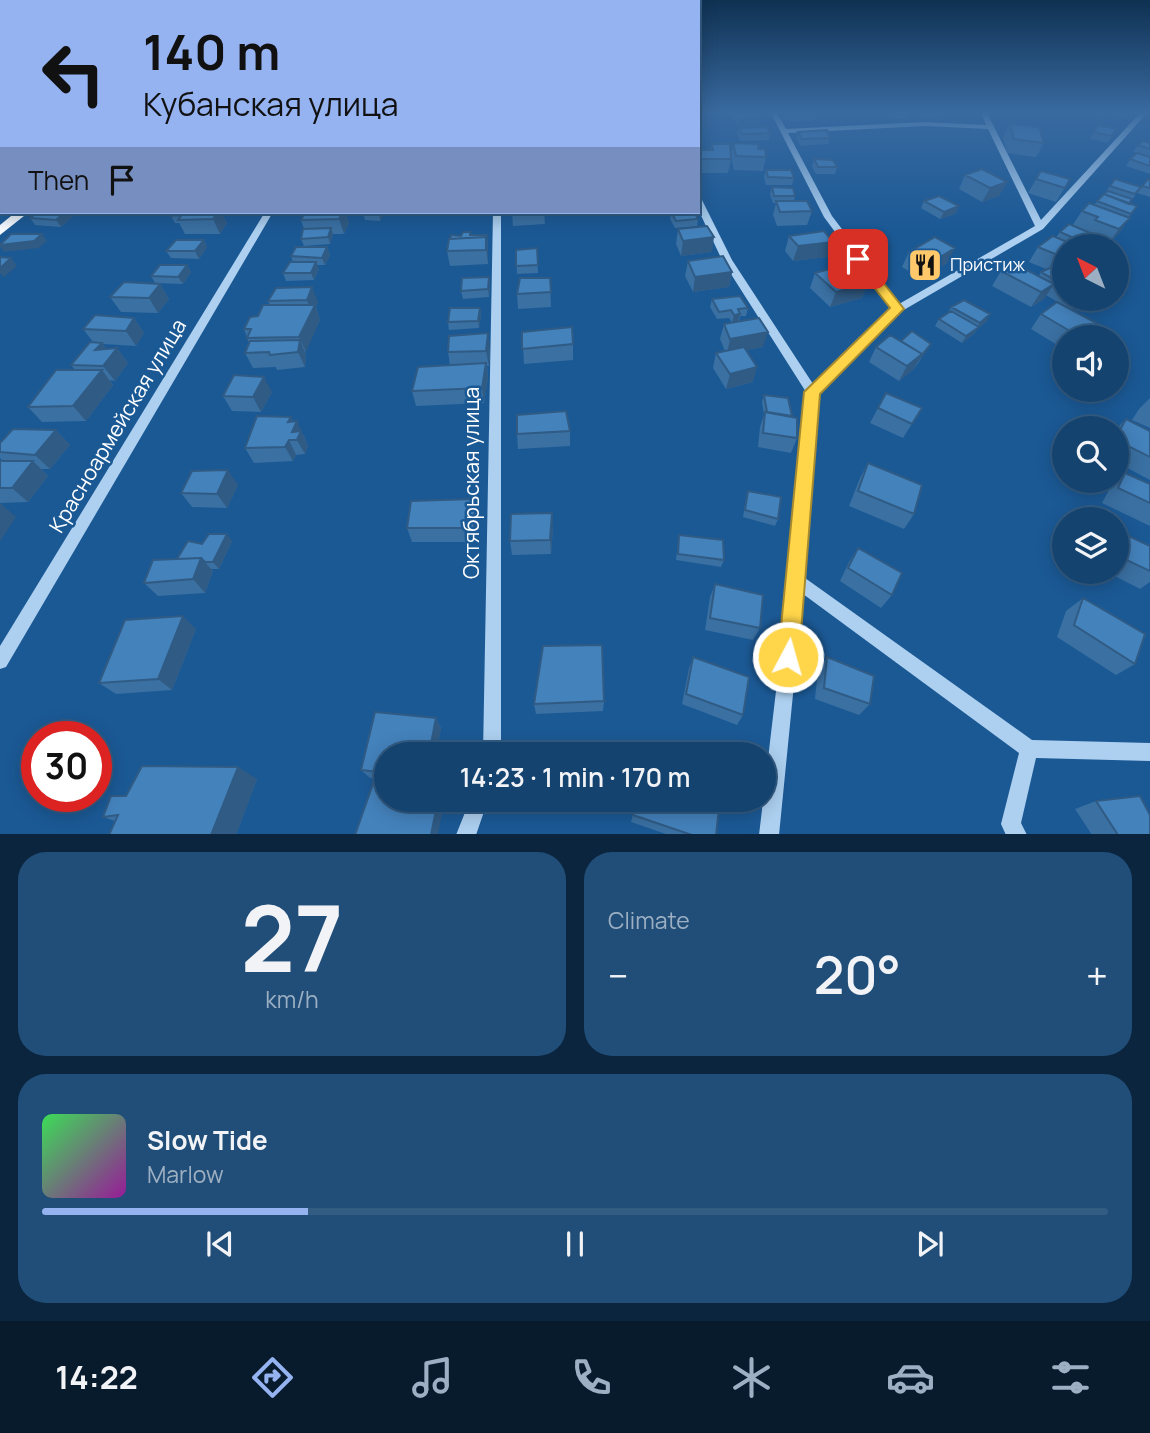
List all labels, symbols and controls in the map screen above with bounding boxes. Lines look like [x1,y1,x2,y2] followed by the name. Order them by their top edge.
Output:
[143,18,280,85] text: 140 m
[28,28,119,119] icon: left
[143,82,399,126] text: Кубанская улица
[103,161,141,199] icon: arrive
[28,162,89,198] text: Then
[828,229,888,289] pin
[1052,234,1129,312] north arrow
[1052,234,1129,584] map controls
[839,240,877,278] icon: arrive
[906,246,944,284] restaurant icon: Пристиж
[950,252,1025,276] place label: Пристиж
[42,313,192,538] street label: Красноармейская улица
[1052,325,1129,402] button: sound
[457,387,485,579] street label: Октябрьская улица
[1052,416,1129,493] button: search
[1052,507,1129,584] button: layers
[751,620,825,694] position arrow
[21,721,112,812] speed limit sign: 30
[460,759,690,795] text: 14:23 · 1 min · 170 m
[241,875,343,999] text: 27
[608,904,690,936] text: Climate
[814,939,901,1010] text: 20°
[608,949,629,1001] text: −
[1086,949,1108,1001] text: +
[265,983,319,1015] text: km/h
[147,1122,268,1158] text: Slow Tide
[147,1158,224,1190] text: Marlow
[201,1225,239,1263] icon: previous
[556,1225,594,1263] icon: pause
[911,1225,949,1263] icon: next
[248,1353,297,1402] icon: directions
[408,1353,457,1402] icon: music
[567,1353,616,1402] icon: phone
[727,1353,776,1402] icon: climate
[886,1353,935,1402] icon: car
[1046,1353,1095,1402] icon: filters
[55,1355,138,1399] text: 14:22

